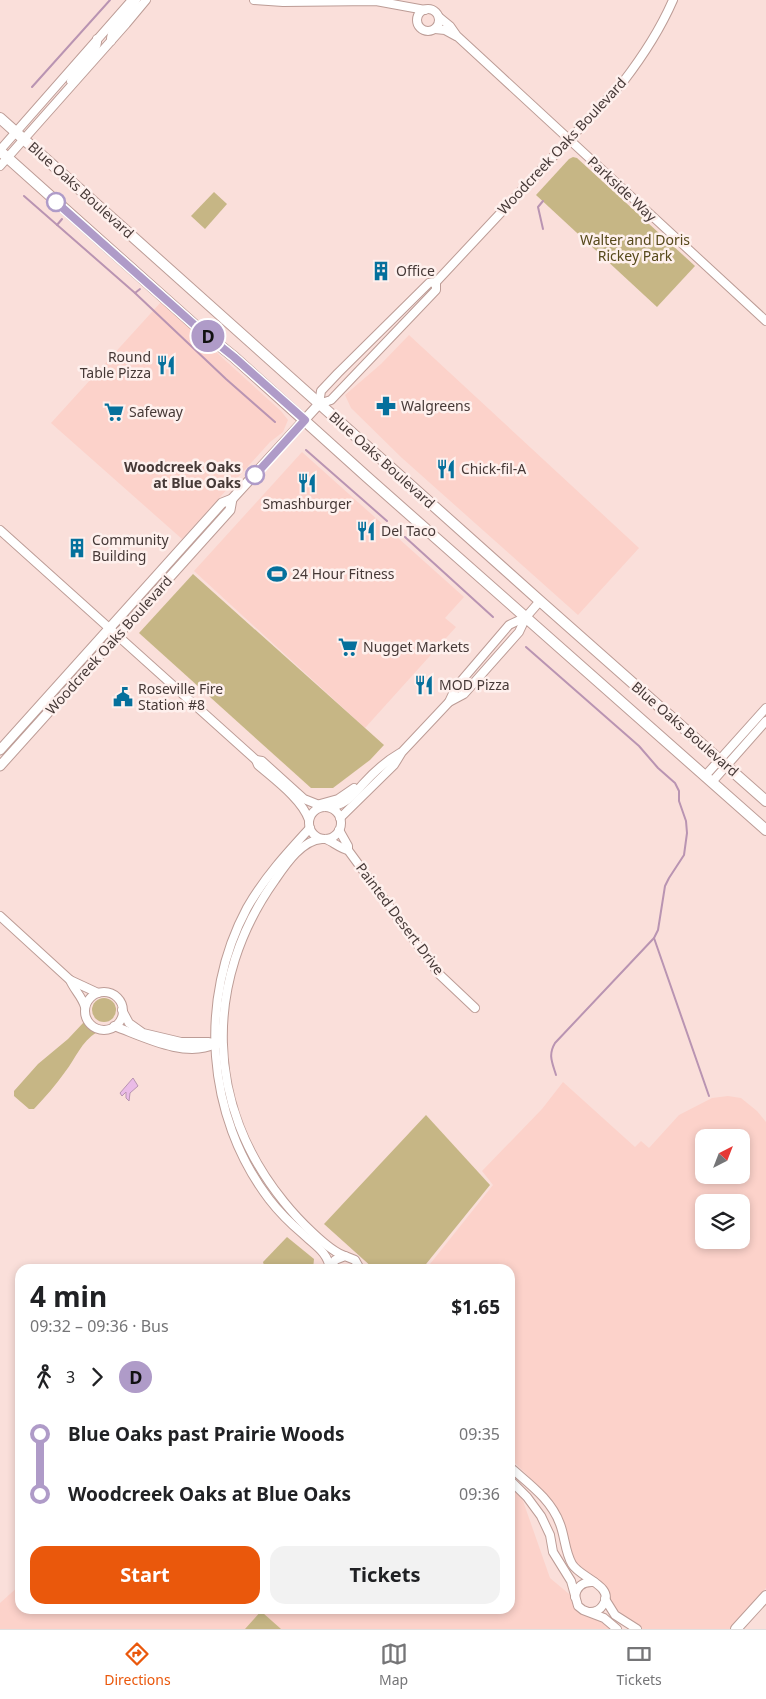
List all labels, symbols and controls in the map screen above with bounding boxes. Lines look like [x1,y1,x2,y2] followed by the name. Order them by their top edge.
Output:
[493,73,630,218] street label: Woodcreek Oaks Boulevard
[24,137,138,242] street label: Blue Oaks Boulevard
[584,152,662,226] street label: Parkside Way
[46,192,66,212] unlabelled marker
[580,230,690,265] park label: Walter and Doris Rickey Park
[370,260,392,282] building icon: Office
[396,261,435,280] place label: Office
[192,320,224,352] line badge: D
[201,324,215,348] text: D
[80,347,151,382] place label: Round Table Pizza
[155,354,177,376] restaurant icon: Round Table Pizza
[375,395,397,417] pharmacy icon: Walgreens
[401,396,471,415] place label: Walgreens
[103,401,125,423] supermarket icon: Safeway
[129,402,184,421] place label: Safeway
[325,407,439,512] street label: Blue Oaks Boulevard
[124,457,241,492] place label: Woodcreek Oaks at Blue Oaks
[435,458,457,480] restaurant icon: Chick-fil-A
[461,459,526,478] place label: Chick-fil-A
[245,465,265,485] marker: Woodcreek Oaks at Blue Oaks
[296,472,318,494] restaurant icon: Smashburger
[262,494,352,513] place label: Smashburger
[355,520,377,542] restaurant icon: Del Taco
[381,521,436,540] place label: Del Taco
[92,530,169,565] place label: Community Building
[66,537,88,559] building icon: Community Building
[266,563,288,585] sports icon: 24 Hour Fitness
[292,564,395,583] place label: 24 Hour Fitness
[41,571,176,718] street label: Woodcreek Oaks Boulevard
[337,636,359,658] supermarket icon: Nugget Markets
[363,637,470,656] place label: Nugget Markets
[413,674,435,696] restaurant icon: MOD Pizza
[439,675,510,694] place label: MOD Pizza
[628,677,743,780] street label: Blue Oaks Boulevard
[138,679,223,714] place label: Roseville Fire Station #8
[112,686,134,708] public building icon: Roseville Fire Station #8
[352,859,449,979] street label: Painted Desert Drive
[695,1129,750,1184] north arrow
[695,1129,750,1249] map controls
[695,1194,750,1249] button: layers
[30,1277,107,1315] text: 4 min
[451,1294,500,1320] text: $1.65
[30,1315,169,1337] text: 09:32 – 09:36 · Bus
[30,1363,58,1391] icon: walk
[83,1363,111,1391] icon: forward
[129,1365,142,1389] text: D
[66,1366,75,1388] text: 3
[68,1421,344,1447] text: Blue Oaks past Prairie Woods
[459,1423,500,1445] text: 09:35
[68,1481,351,1507] text: Woodcreek Oaks at Blue Oaks
[459,1483,500,1505] text: 09:36
[30,1546,260,1604] button: Start
[270,1546,500,1604] button: Tickets
[104,1640,171,1689] tab: Directions
[379,1640,408,1689] tab: Map
[617,1640,662,1689] tab: Tickets

